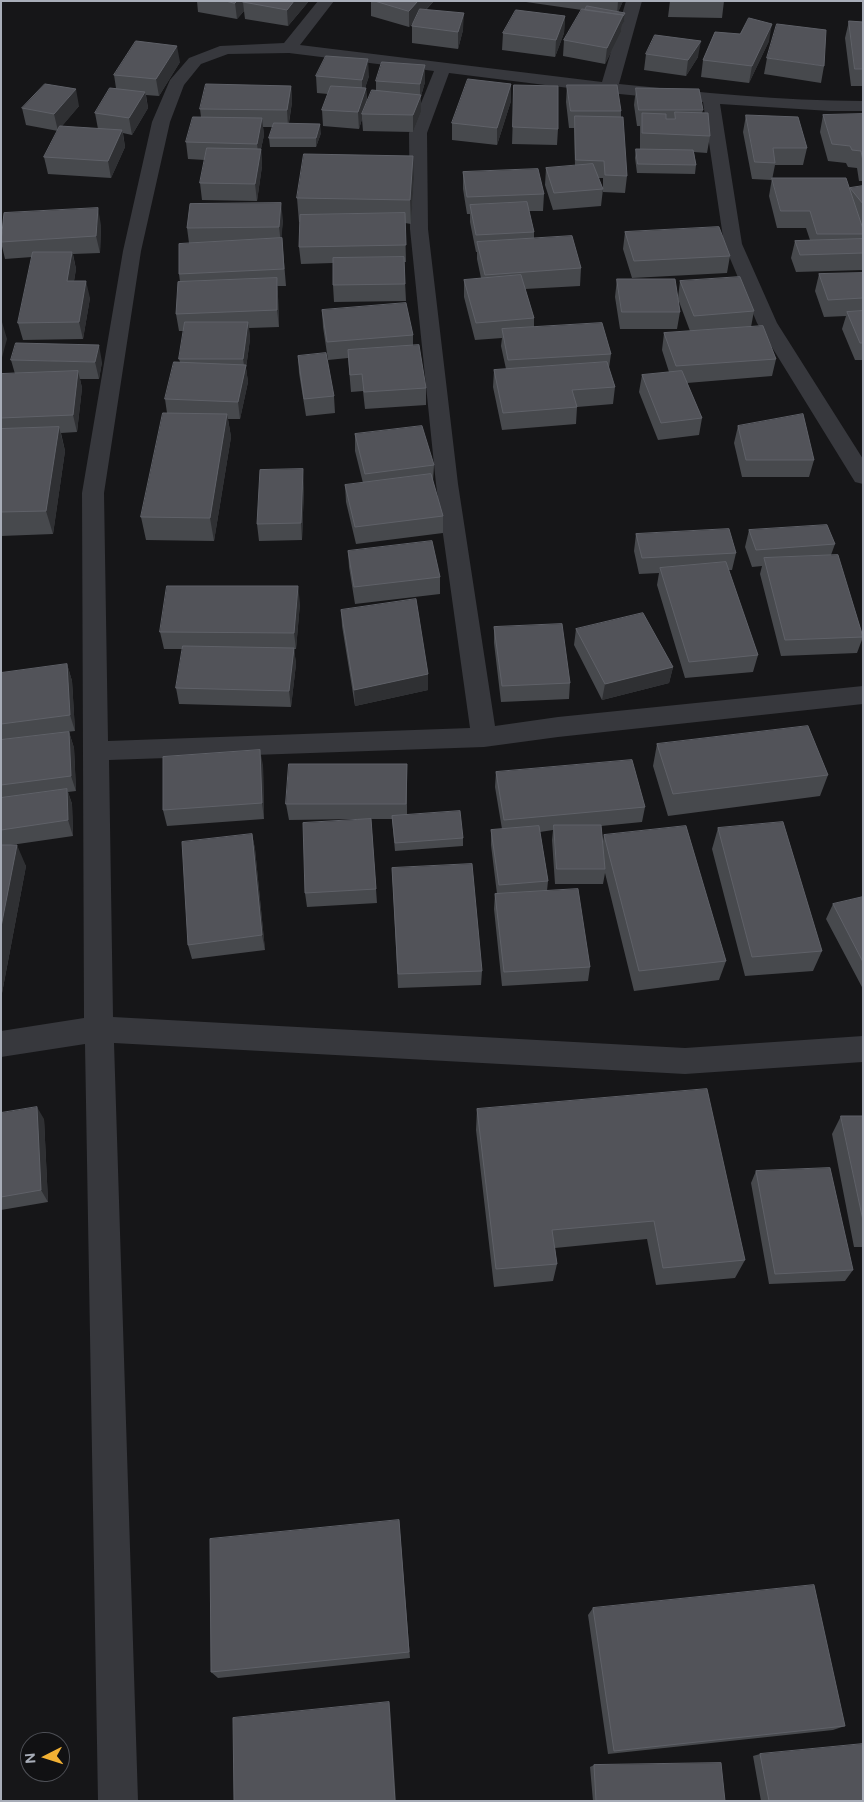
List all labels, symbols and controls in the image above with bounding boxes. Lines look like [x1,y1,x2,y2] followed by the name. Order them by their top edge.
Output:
[20,1732,70,1782] north arrow
[22,1752,39,1764] text: N

